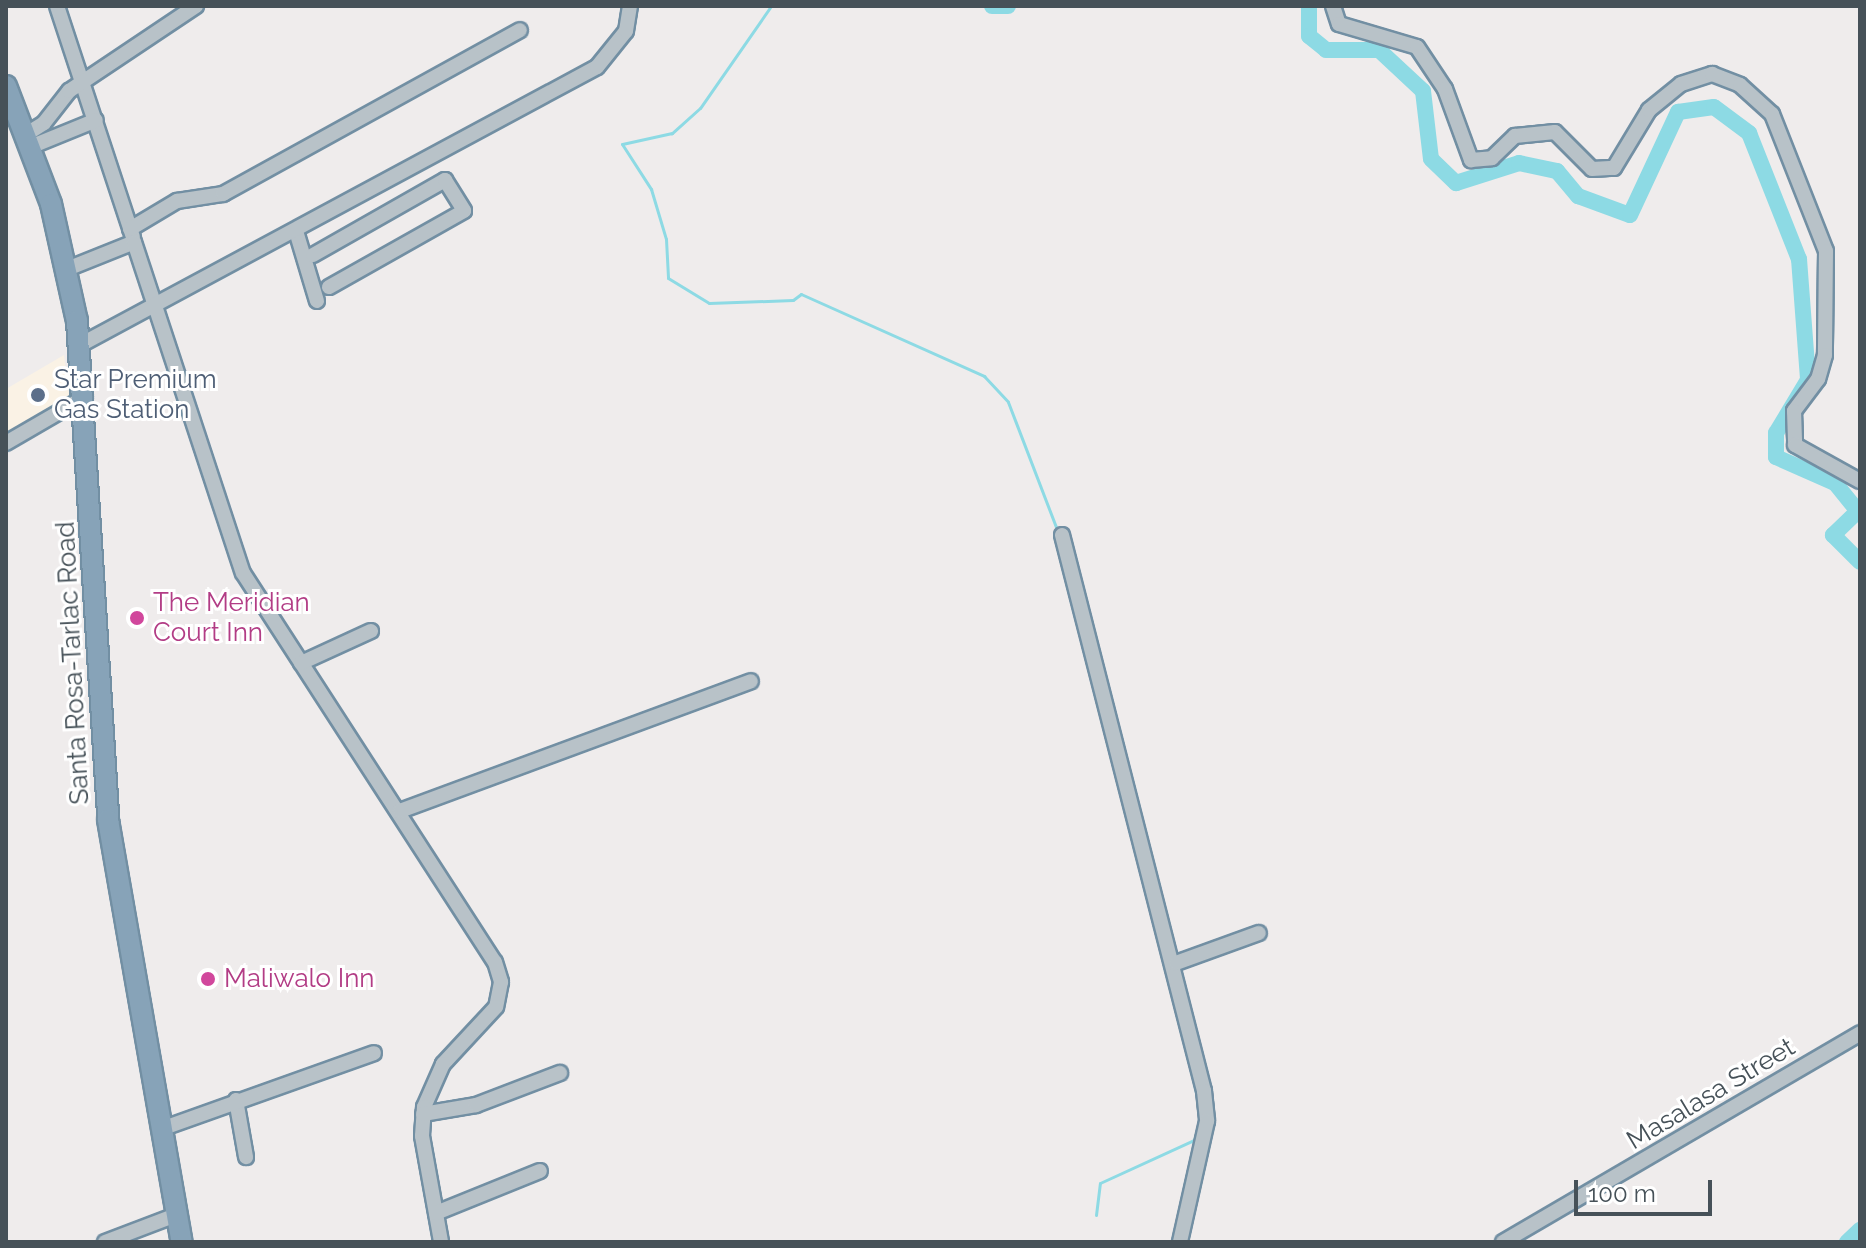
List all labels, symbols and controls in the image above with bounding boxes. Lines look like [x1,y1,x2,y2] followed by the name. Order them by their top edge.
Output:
[54,364,217,426] place label: Star Premium Gas Station
[29,386,47,404] marker: Star Premium Gas Station
[50,521,96,805] street label: Santa Rosa-Tarlac Road
[153,587,310,648] place label: The Meridian Court Inn
[128,609,146,627] marker: The Meridian Court Inn
[224,963,374,995] place label: Maliwalo Inn
[199,970,217,988] marker: Maliwalo Inn
[1621,1032,1801,1156] street label: Masalasa Street
[1578,1164,1716,1214] scale bar
[1588,1179,1656,1208] text: 100 m

